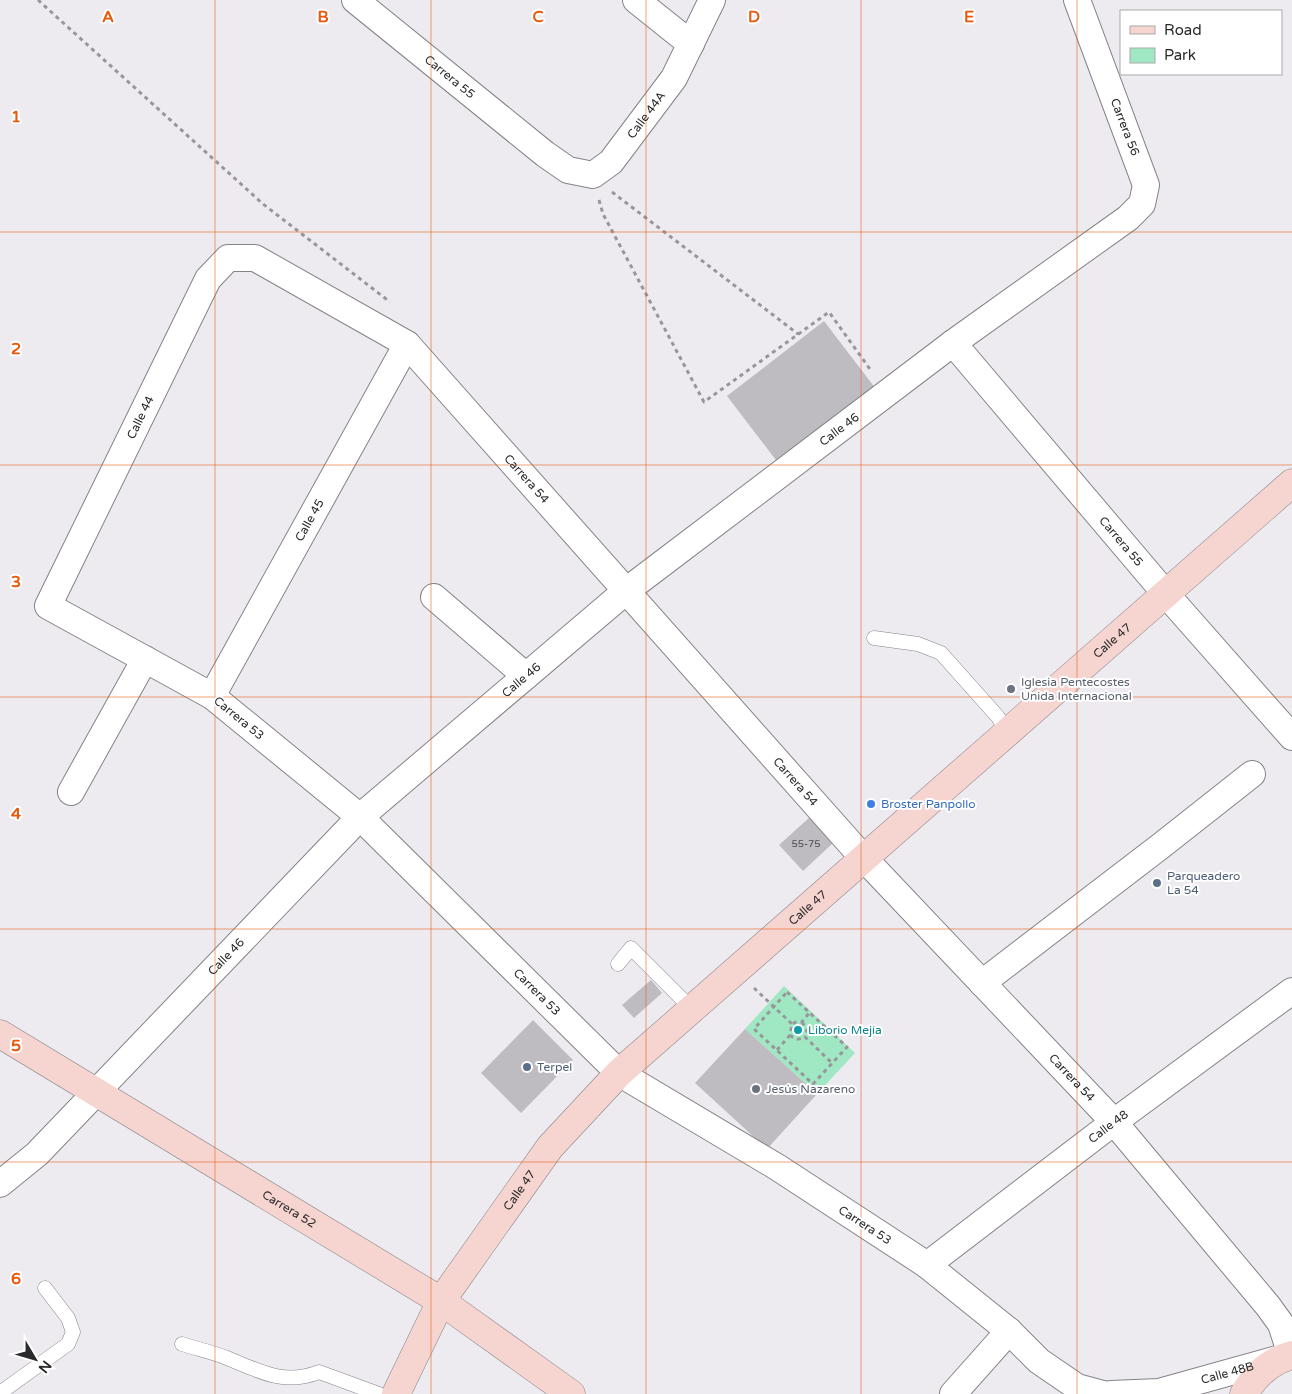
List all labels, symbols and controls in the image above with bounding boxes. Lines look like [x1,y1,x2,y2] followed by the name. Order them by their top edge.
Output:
[102,7,114,27] text: A
[317,7,329,27] text: B
[532,7,544,27] text: C
[748,7,760,27] text: D
[964,7,974,27] text: E
[1120,10,1282,75] legend
[1164,21,1202,39] text: Road
[1164,46,1196,64] text: Park
[422,52,478,101] street label: Carrera 55
[624,89,668,141] street label: Calle 44A
[1108,96,1142,158] street label: Carrera 56
[11,107,21,127] text: 1
[11,339,21,359] text: 2
[124,393,157,441] street label: Calle 44
[817,410,862,449] street label: Calle 46
[501,452,552,506] street label: Carrera 54
[292,497,327,544] street label: Calle 45
[1096,514,1146,569] street label: Carrera 55
[11,572,21,592] text: 3
[1090,620,1134,661] street label: Calle 47
[499,660,543,700] street label: Calle 46
[1021,675,1132,703] place label: Iglesia Pentecostes Unida Internacional
[1005,683,1017,695] marker: Iglesia Pentecostes Unida Internacional
[211,694,267,742] street label: Carrera 53
[770,754,821,809] street label: Carrera 54
[881,797,976,811] place label: Broster Panpollo
[865,798,877,810] marker: Broster Panpollo
[11,804,21,824] text: 4
[792,838,821,850] house number: 55-75
[1167,869,1240,897] place label: Parqueadero La 54
[1151,877,1163,889] marker: Parqueadero La 54
[786,887,830,928] street label: Calle 47
[205,935,247,978] street label: Calle 46
[511,966,563,1018] street label: Carrera 53
[808,1023,882,1037] place label: Liborio Mejía
[792,1024,804,1036] marker: Liborio Mejía
[11,1036,21,1056] text: 5
[1046,1051,1098,1105] street label: Carrera 54
[537,1060,572,1074] place label: Terpel
[521,1061,533,1073] marker: Terpel
[766,1082,855,1096] place label: Jesús Nazareno
[750,1083,762,1095] marker: Jesús Nazareno
[1086,1107,1131,1146] street label: Calle 48
[500,1167,538,1213] street label: Calle 47
[260,1187,319,1231] street label: Carrera 52
[836,1203,894,1247] street label: Carrera 53
[11,1269,21,1289] text: 6
[10,1334,60,1384] north arrow
[35,1357,55,1376] text: N
[1199,1359,1255,1387] street label: Calle 48B

